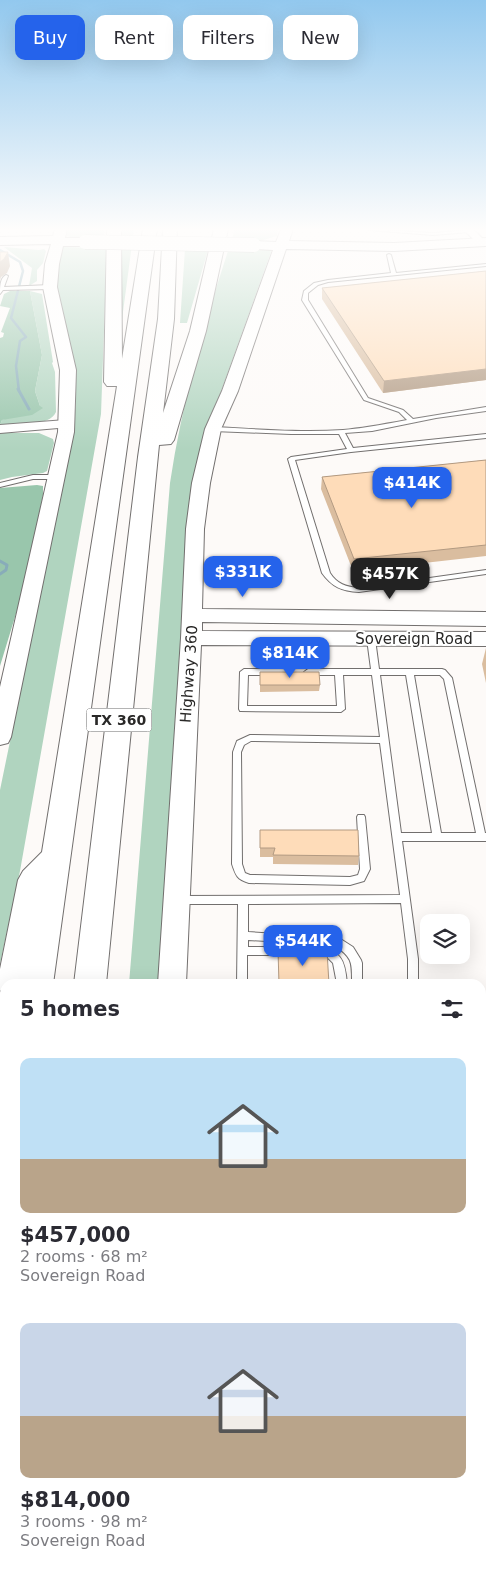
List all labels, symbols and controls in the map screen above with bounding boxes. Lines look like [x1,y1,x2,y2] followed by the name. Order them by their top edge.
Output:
[15,15,85,60] chip: Buy
[95,15,173,60] chip: Rent
[183,15,273,60] chip: Filters
[283,15,358,60] chip: New
[377,466,447,509] pin: $414K
[384,473,440,492] text: $414K
[208,556,278,598] pin: $331K
[355,558,425,600] pin: $457K
[215,562,271,581] text: $331K
[362,564,418,583] text: $457K
[177,624,201,724] street label: Highway 360
[355,630,473,648] street label: Sovereign Road
[255,636,325,679] pin: $814K
[262,643,318,662] text: $814K
[86,708,152,732] road number: TX 360
[420,914,470,964] map controls
[420,914,470,964] button: layers
[268,924,338,967] pin: $544K
[275,931,331,950] text: $544K
[438,995,466,1023] icon: filters
[20,997,120,1021] text: 5 homes
[198,1091,288,1181] icon: home
[20,1223,130,1247] text: $457,000
[20,1247,148,1266] text: 2 rooms · 68 m²
[20,1266,145,1285] text: Sovereign Road
[198,1356,288,1446] icon: home
[20,1488,130,1512] text: $814,000
[20,1512,148,1531] text: 3 rooms · 98 m²
[20,1531,145,1550] text: Sovereign Road

